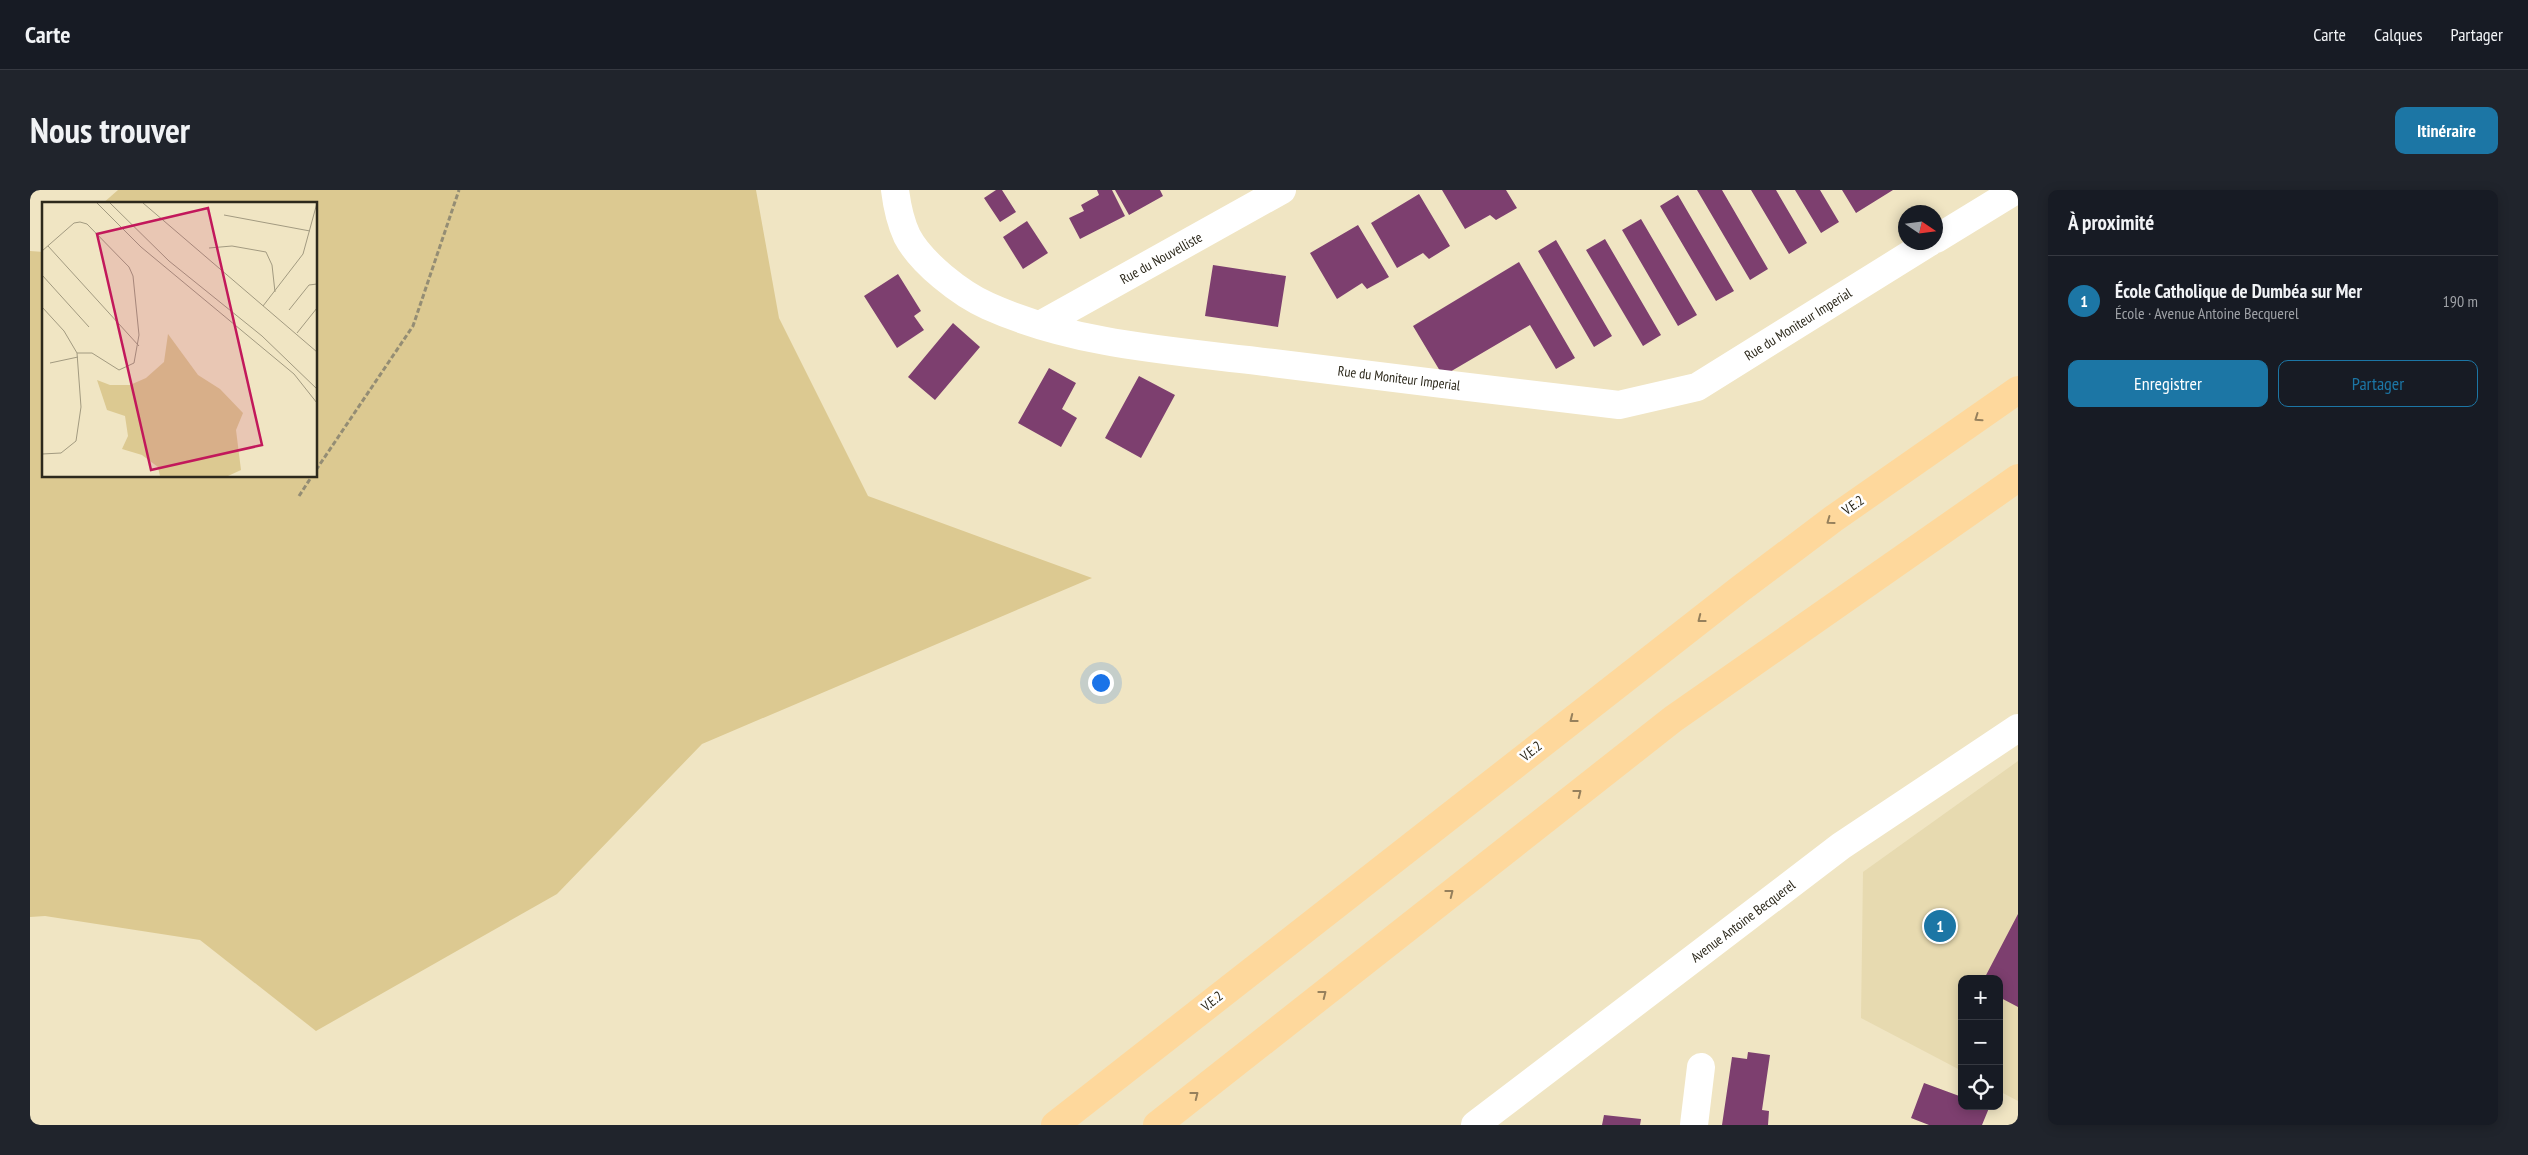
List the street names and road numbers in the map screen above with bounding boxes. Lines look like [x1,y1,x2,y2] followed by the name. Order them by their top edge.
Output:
[1117,228,1205,288] street label: Rue du Nouvelliste
[1741,283,1856,364] street label: Rue du Moniteur Imperial
[1337,362,1462,395] street label: Rue du Moniteur Imperial
[1838,491,1867,519] street label: V.E.2
[1516,737,1545,766] street label: V.E.2
[1687,875,1799,966] street label: Avenue Antoine Becquerel
[1197,987,1226,1016] street label: V.E.2

